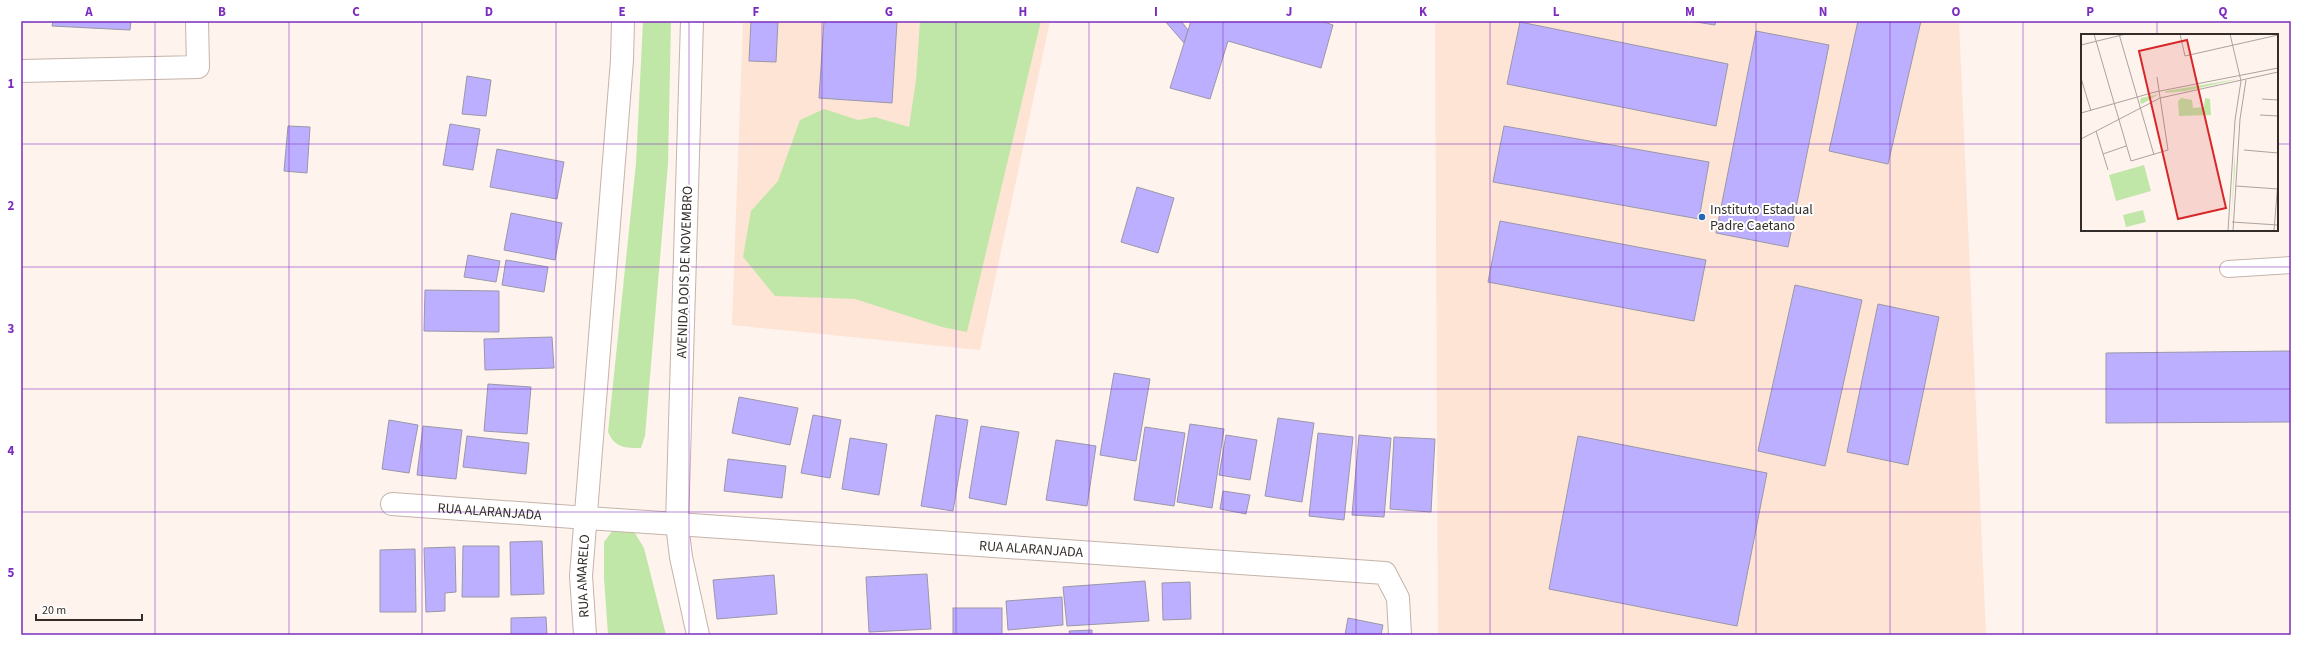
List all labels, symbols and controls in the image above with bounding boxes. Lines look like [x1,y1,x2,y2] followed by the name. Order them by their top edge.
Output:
[84,3,93,21] text: A
[218,3,226,21] text: B
[352,3,360,21] text: C
[485,3,493,21] text: D
[618,3,626,21] text: E
[753,3,760,21] text: F
[885,3,893,21] text: G
[1019,3,1027,21] text: H
[1154,3,1158,21] text: I
[1286,3,1292,21] text: J
[1419,3,1428,21] text: K
[1553,3,1560,21] text: L
[1685,3,1695,21] text: M
[1819,3,1827,21] text: N
[1952,3,1961,21] text: O
[2086,3,2094,21] text: P
[2219,3,2228,21] text: Q
[2081,34,2278,231] inset map
[8,75,15,93] text: 1
[672,185,698,359] street label: AVENIDA DOIS DE NOVEMBRO
[8,197,15,215] text: 2
[1710,200,1813,236] place label: Instituto Estadual Padre Caetano
[1697,212,1707,222] marker: Instituto Estadual Padre Caetano
[8,320,15,338] text: 3
[8,442,15,460] text: 4
[437,498,543,526] street label: RUA ALARANJADA
[572,534,595,619] street label: RUA AMARELO
[978,536,1084,563] street label: RUA ALARANJADA
[8,564,15,582] text: 5
[36,596,142,622] scale bar
[42,602,66,619] text: 20 m

